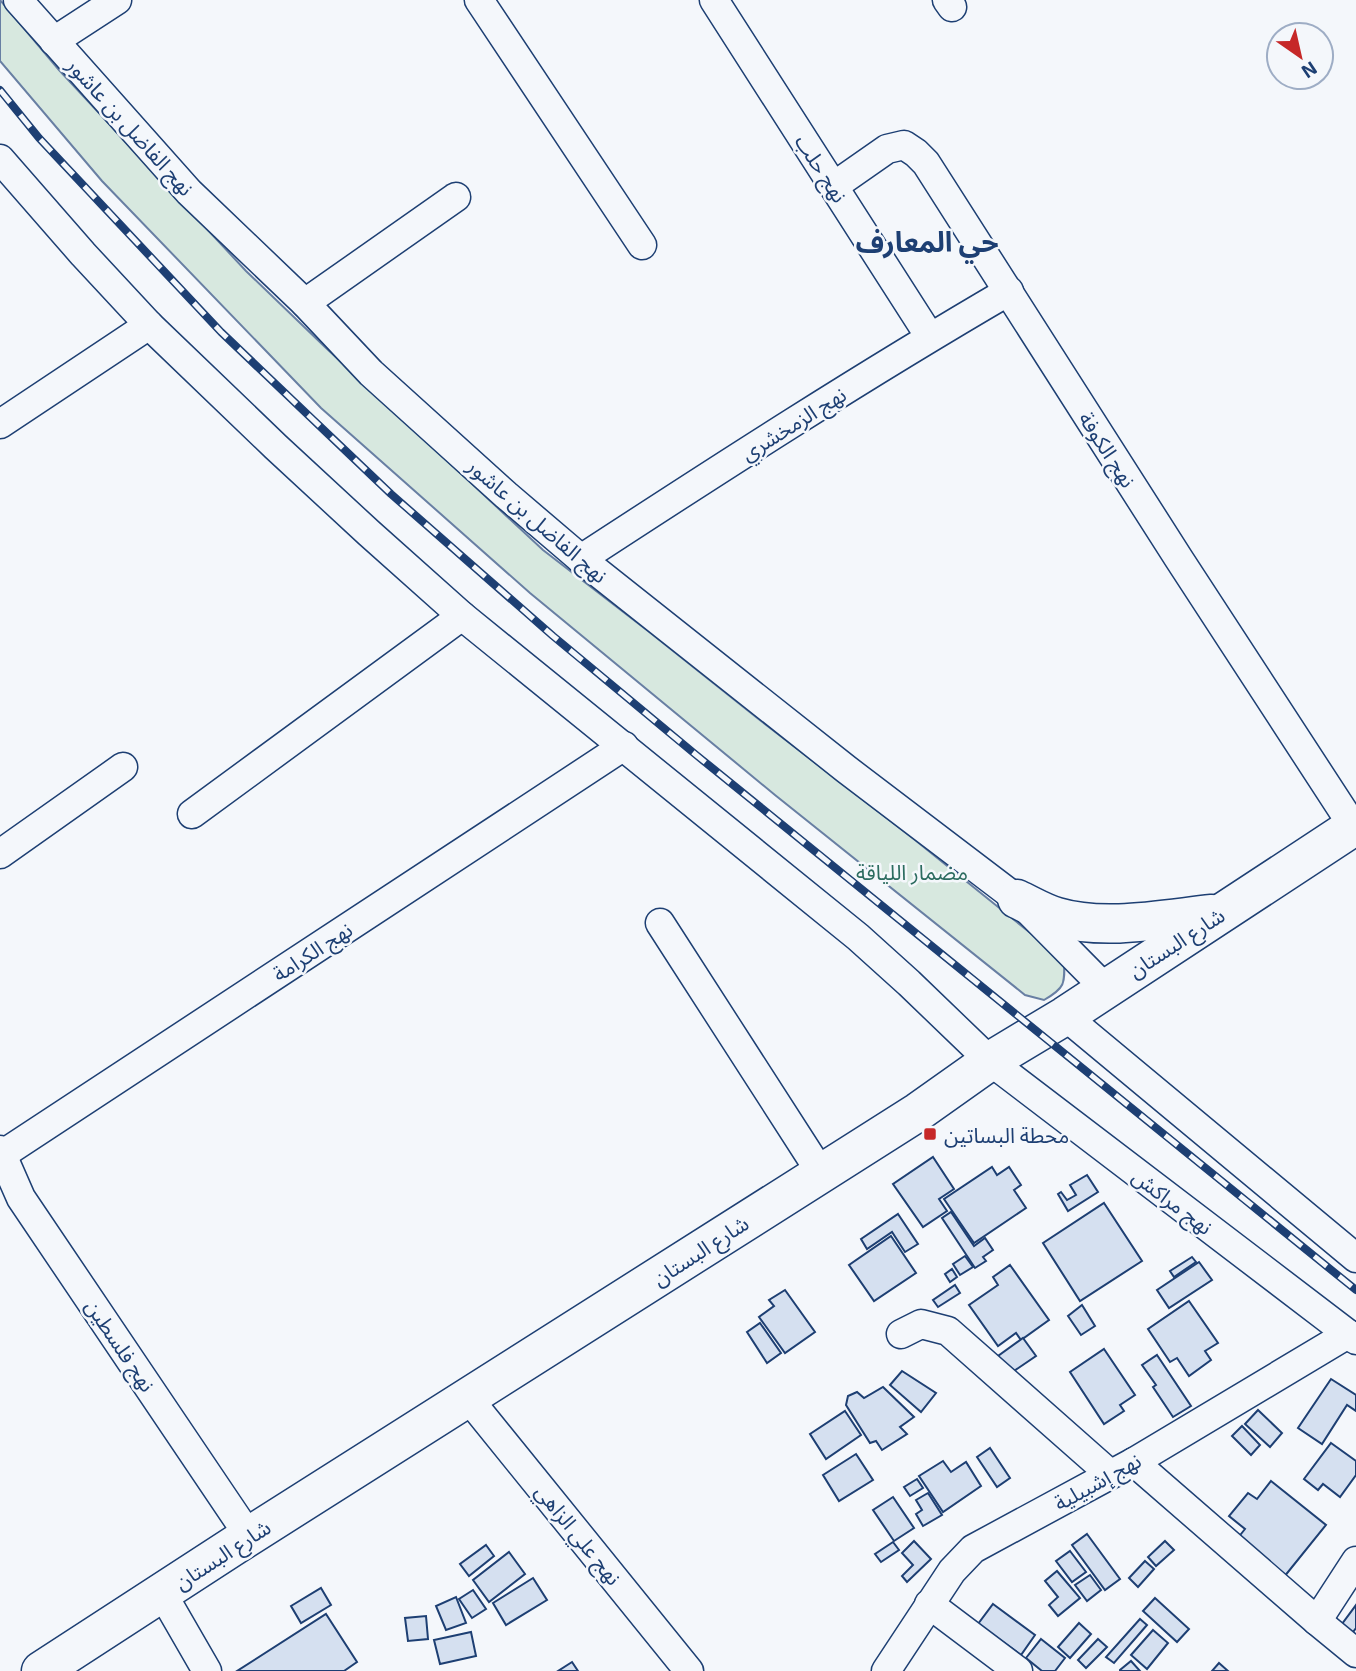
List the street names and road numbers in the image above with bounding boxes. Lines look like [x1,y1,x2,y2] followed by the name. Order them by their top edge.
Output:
[59,51,199,203] street label: نهج الفاضل بن عاشور
[787,129,853,209] street label: نهج حلب
[736,381,853,469] street label: نهج الزمخشري
[1071,406,1142,494] street label: نهج الكوفة
[460,452,613,591] street label: نهج الفاضل بن عاشور
[1123,902,1231,986] street label: شارع البستان
[268,916,359,989] street label: نهج الكرامة
[1126,1163,1218,1242] street label: نهج مراكش
[647,1210,755,1294] street label: شارع البستان
[78,1294,161,1398] street label: نهج فلسطين
[1049,1447,1147,1519] street label: نهج إشبيلية
[527,1479,627,1592] street label: نهج علي الزاهي
[169,1514,277,1598] street label: شارع البستان

